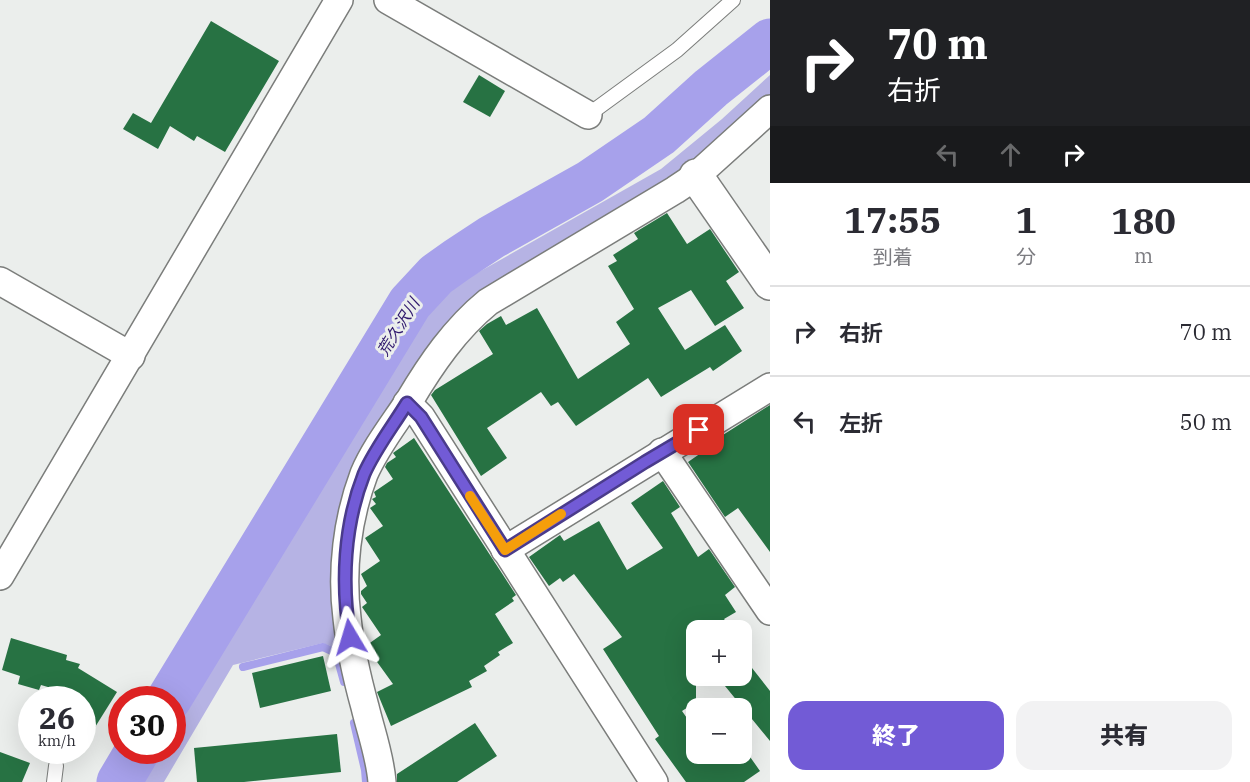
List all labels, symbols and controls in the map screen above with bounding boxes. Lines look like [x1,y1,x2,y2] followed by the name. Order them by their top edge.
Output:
[887,16,988,71] text: 70 m
[788,24,866,102] icon: right
[887,72,941,107] text: 右折
[931,138,964,171] icon: left
[994,138,1027,171] icon: ahead
[1057,138,1090,171] icon: right
[844,196,941,243] text: 17:55
[1015,196,1037,243] text: 1
[1111,197,1176,244] text: 180
[1134,242,1153,269] text: m
[873,243,913,270] text: 到着
[1016,243,1036,270] text: 分
[373,293,424,359] water label: 荒久沢川
[788,315,821,348] icon: right
[1180,317,1232,346] text: 70 m
[839,318,883,347] text: 右折
[673,404,724,455] pin
[788,405,821,438] icon: left
[1180,407,1232,436] text: 50 m
[839,408,883,437] text: 左折
[682,413,715,446] icon: arrive
[318,605,382,669] position arrow
[686,620,752,764] map controls
[686,620,752,686] button: +
[108,686,186,764] speed limit sign: 30
[39,698,75,737] text: 26
[686,698,752,764] button: −
[788,701,1004,770] button: 終了
[1016,701,1232,770] button: 共有
[38,731,76,750] text: km/h

